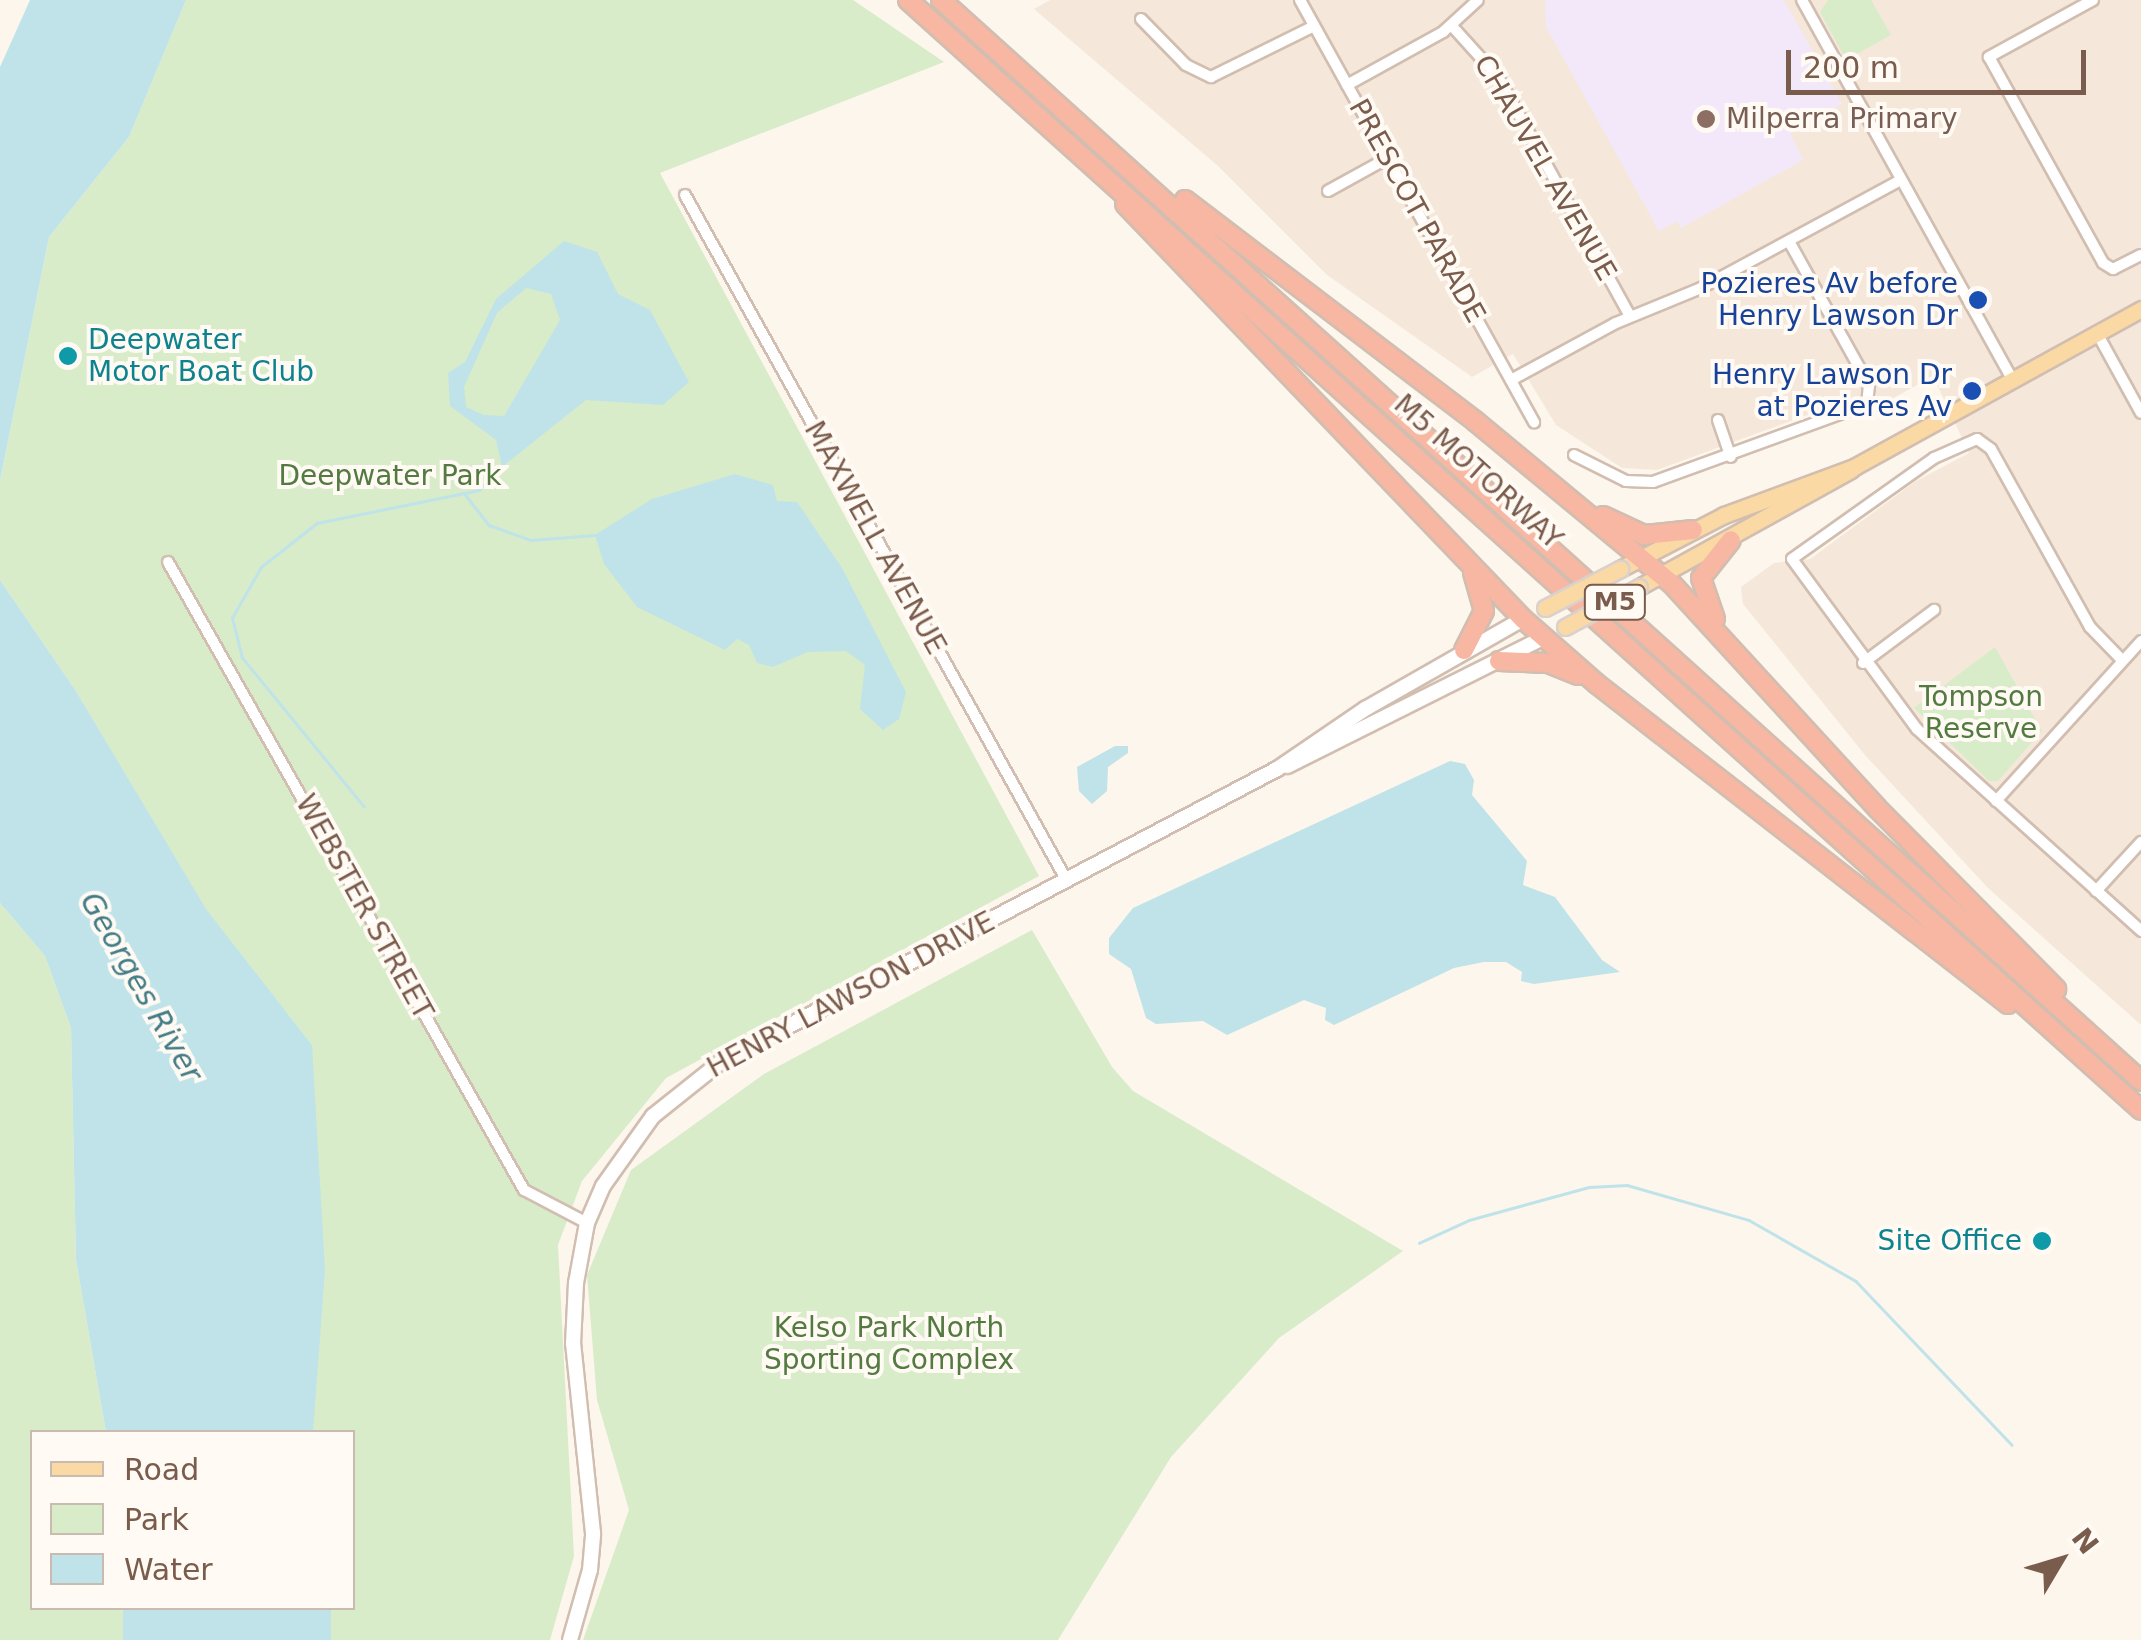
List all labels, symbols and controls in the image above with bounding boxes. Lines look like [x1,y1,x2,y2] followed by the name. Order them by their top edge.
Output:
[1791,30,2091,92] scale bar
[1467,49,1623,287] street label: CHAUVEL AVENUE
[1803,50,1899,85] text: 200 m
[1342,93,1492,329] street label: PRESCOT PARADE
[1726,102,1958,136] place label: Milperra Primary
[1695,108,1717,130] marker: Milperra Primary
[1701,267,1958,333] place label: Pozieres Av before Henry Lawson Dr
[1967,289,1989,311] marker: Pozieres Av before Henry Lawson Dr
[88,323,314,389] place label: Deepwater Motor Boat Club
[57,345,79,367] marker: Deepwater Motor Boat Club
[1712,358,1952,424] place label: Henry Lawson Dr at Pozieres Av
[1961,380,1983,402] marker: Henry Lawson Dr at Pozieres Av
[1387,388,1569,556] street label: M5 MOTORWAY
[797,416,953,660] street label: MAXWELL AVENUE
[279,459,501,493] park label: Deepwater Park
[1582,582,1648,622] road number: M5
[1919,680,2043,746] park label: Tompson Reserve
[288,789,440,1025] street label: WEBSTER STREET
[72,886,210,1088] water label: Georges River
[702,905,1000,1085] street label: HENRY LAWSON DRIVE
[1878,1224,2022,1258] place label: Site Office
[2031,1230,2053,1252] marker: Site Office
[764,1311,1014,1377] park label: Kelso Park North Sporting Complex
[30,1430,355,1610] legend
[124,1452,199,1487] text: Road
[124,1502,189,1537] text: Park
[2011,1510,2111,1610] north arrow
[2065,1522,2105,1561] text: N
[124,1552,213,1587] text: Water

